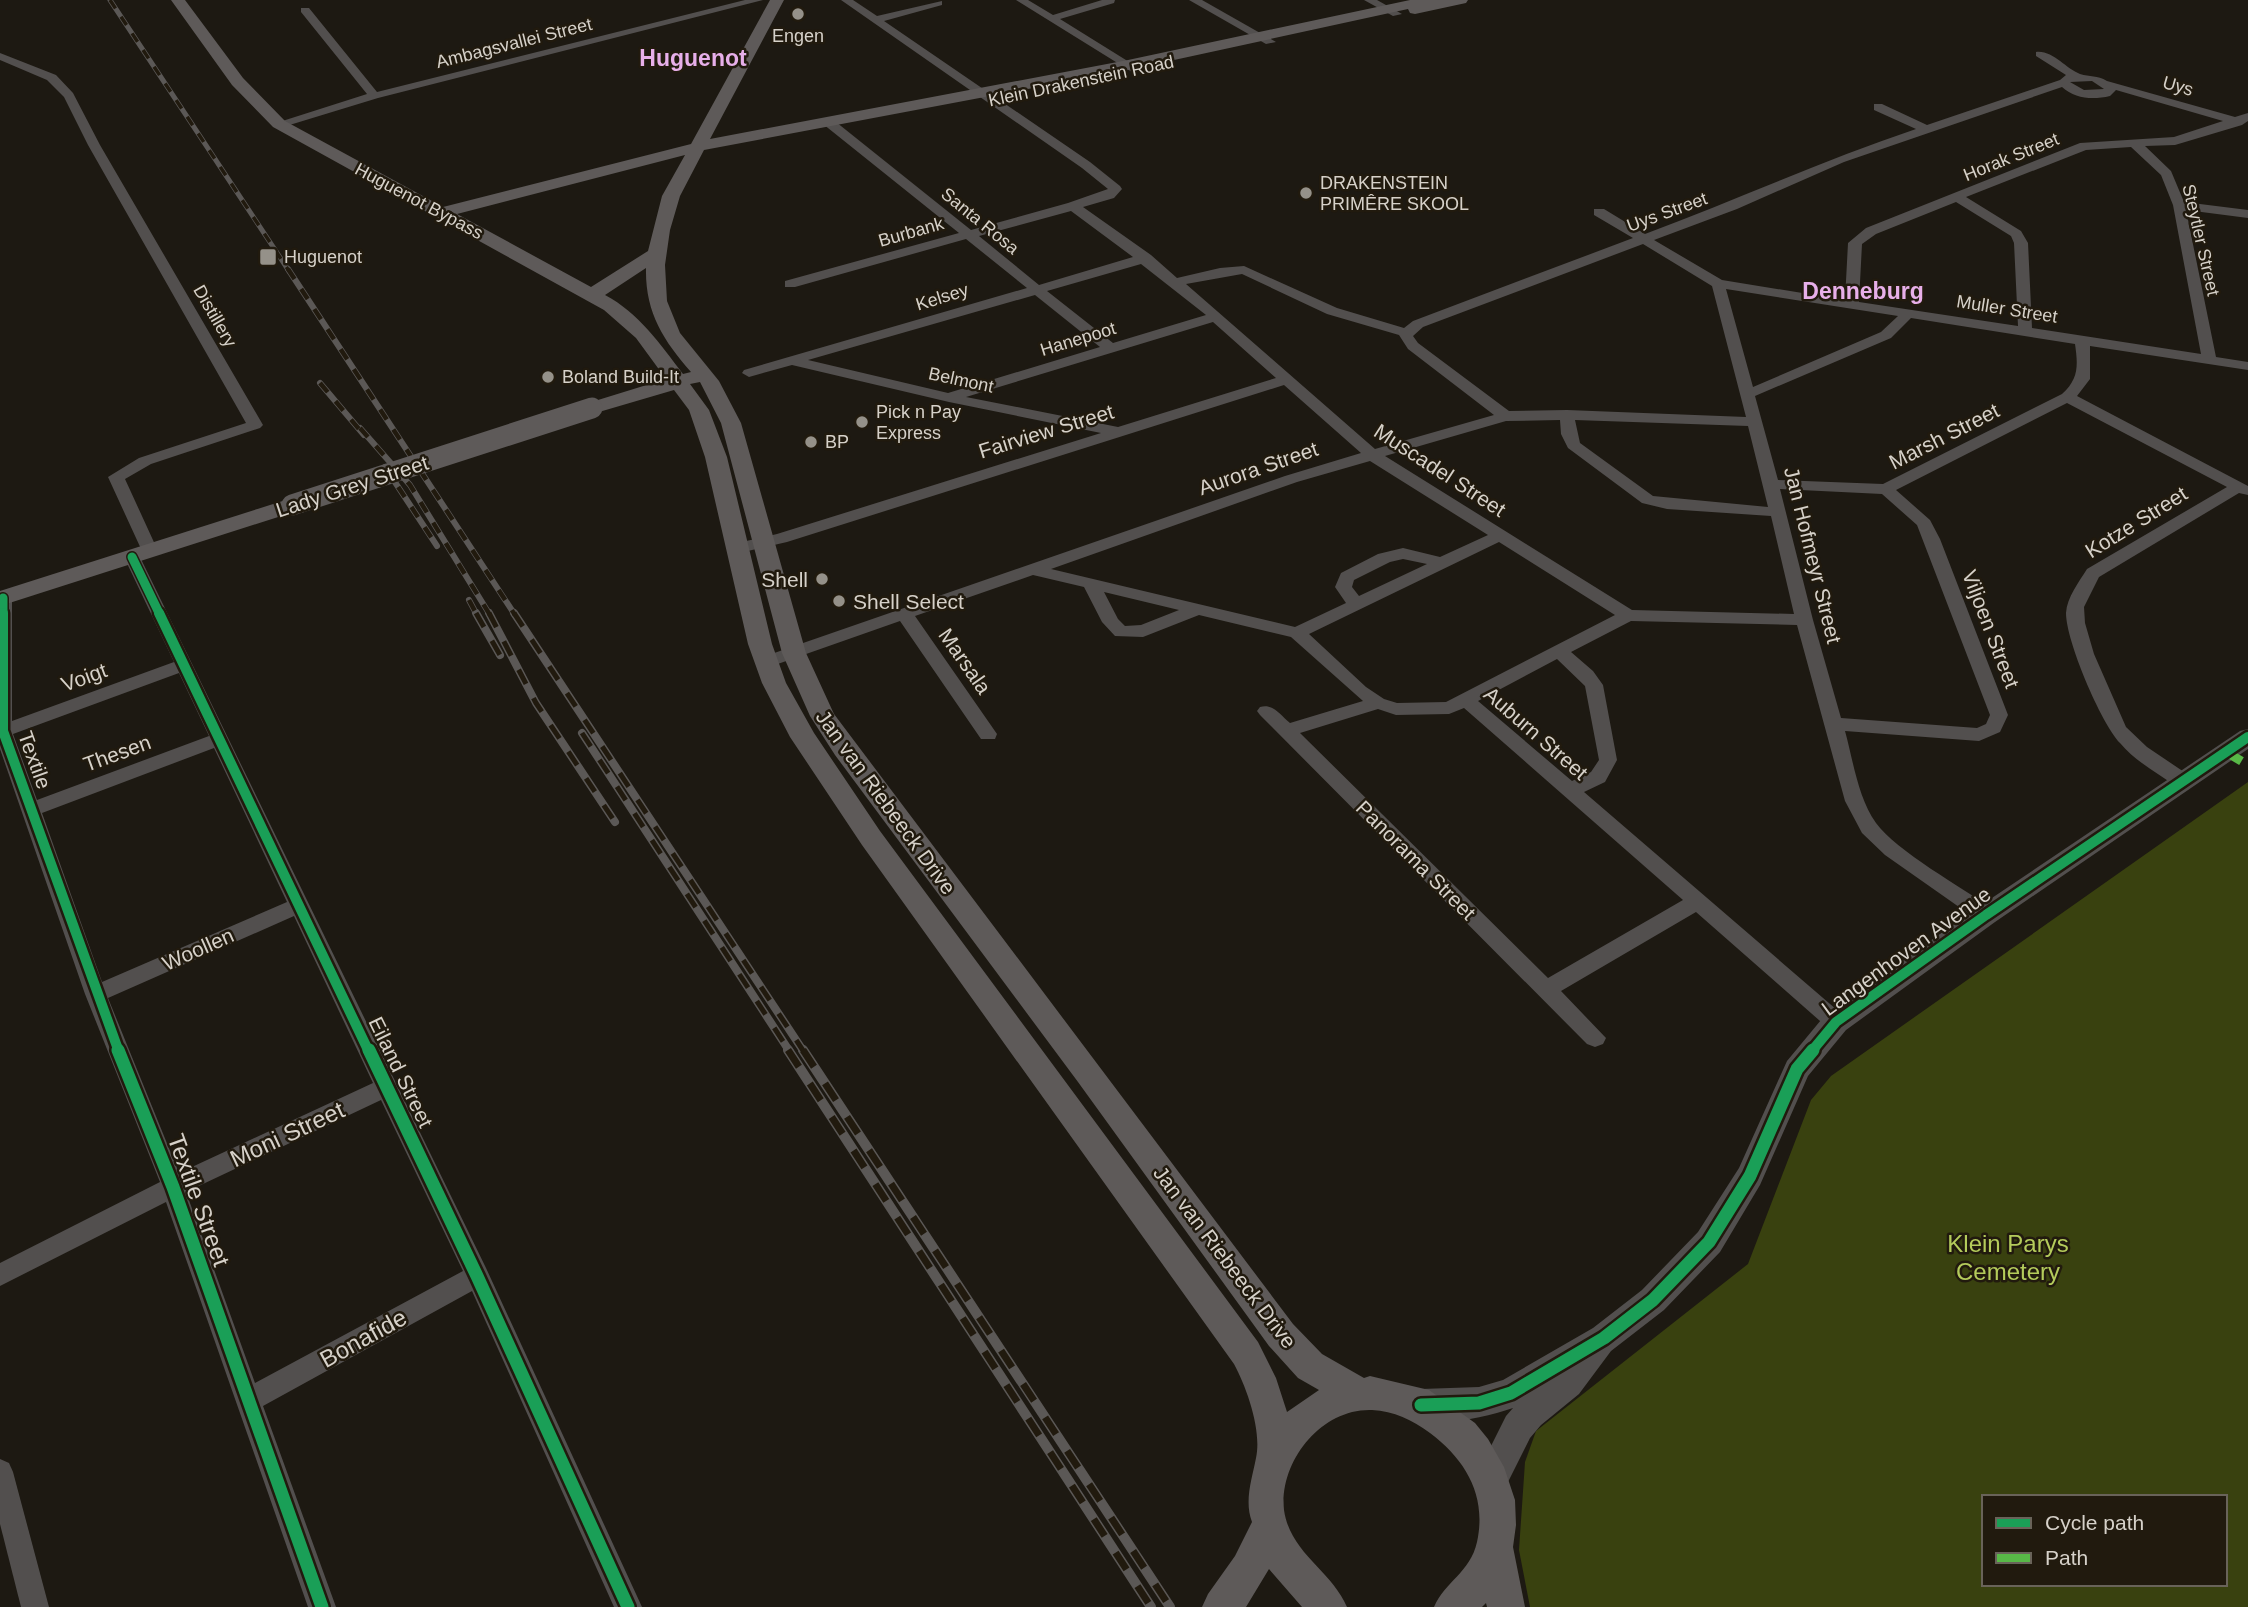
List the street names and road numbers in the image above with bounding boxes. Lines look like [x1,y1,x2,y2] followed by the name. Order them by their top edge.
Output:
[434,14,594,72] street label: Ambagsvallei Street
[986,52,1176,110] street label: Klein Drakenstein Road
[2160,72,2196,100] street label: Uys
[1960,129,2062,185] street label: Horak Street
[352,159,486,243] street label: Huguenot Bypass
[2178,182,2224,298] street label: Steytler Street
[937,184,1024,259] street label: Santa Rosa
[1624,188,1710,236] street label: Uys Street
[876,213,947,251] street label: Burbank
[913,280,971,314] street label: Kelsey
[189,282,241,350] street label: Distillery
[1955,291,2059,327] street label: Muller Street
[1038,318,1118,360] street label: Hanepoot
[927,363,995,397] street label: Belmont
[1885,398,2003,474] street label: Marsh Street
[976,399,1116,462] street label: Fairview Street
[1370,419,1510,521] street label: Muscadel Street
[1195,437,1321,499] street label: Aurora Street
[273,450,431,521] street label: Lady Grey Street
[1780,464,1846,646] street label: Jan Hofmeyr Street
[2081,482,2191,562] street label: Kotze Street
[1958,567,2024,691] street label: Viljoen Street
[934,624,996,698] street label: Marsala
[58,658,110,696] street label: Voigt
[1480,682,1593,784] street label: Auburn Street
[812,706,960,898] street label: Jan van Riebeeck Drive
[14,728,56,792] street label: Textile
[80,730,154,776] street label: Thesen
[1352,796,1480,924] street label: Panorama Street
[1817,882,1995,1020] street label: Langenhoven Avenue
[159,923,237,975] street label: Woollen
[364,1013,438,1131] street label: Eiland Street
[226,1096,349,1172] street label: Moni Street
[163,1130,236,1270] street label: Textile Street
[1149,1162,1301,1352] street label: Jan van Riebeeck Drive
[315,1303,411,1373] street label: Bonafide

